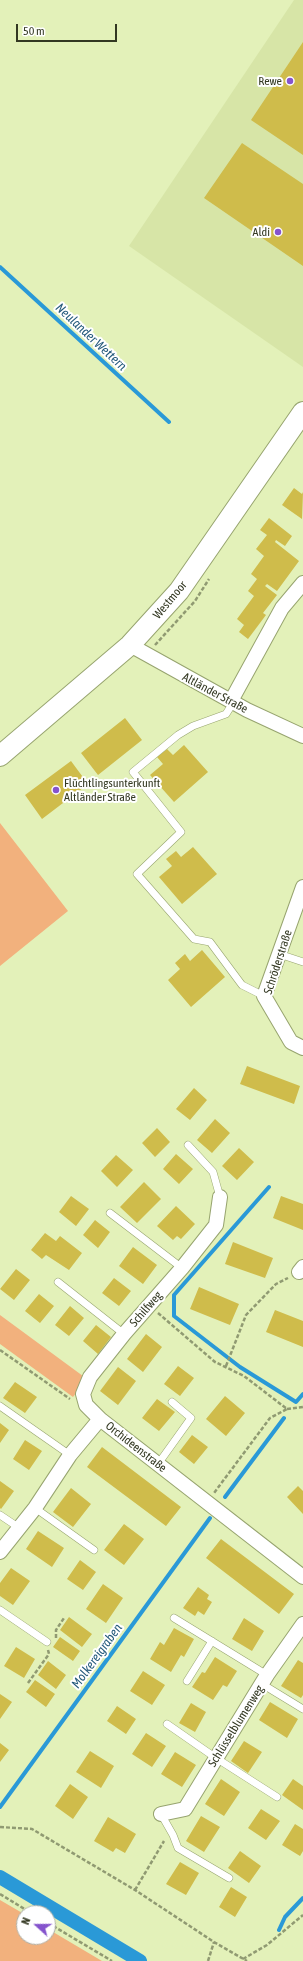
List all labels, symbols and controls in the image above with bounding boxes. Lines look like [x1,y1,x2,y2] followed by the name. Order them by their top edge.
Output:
[18,16,119,42] scale bar
[23,24,45,38] text: 50 m
[258,74,282,88] place label: Rewe
[285,76,295,86] marker: Rewe
[253,225,270,239] place label: Aldi
[273,227,283,237] marker: Aldi
[52,300,130,374] water label: Neulander Wettern
[150,578,190,622] street label: Westmoor
[180,670,250,716] street label: Altländer Straße
[64,776,160,804] place label: Flüchtlingsunterkunft Altländer Straße
[51,785,61,795] marker: Flüchtlingsunterkunft Altländer Straße
[261,928,295,996] street label: Schröderstraße
[127,1288,165,1330] street label: Schilfweg
[103,1419,169,1475] street label: Orchideenstraße
[68,1621,126,1691] water label: Molkereigraben
[205,1682,267,1770] street label: Schlüsselblumenweg
[16,1905,56,1945] north arrow
[19,1916,32,1926] text: N

